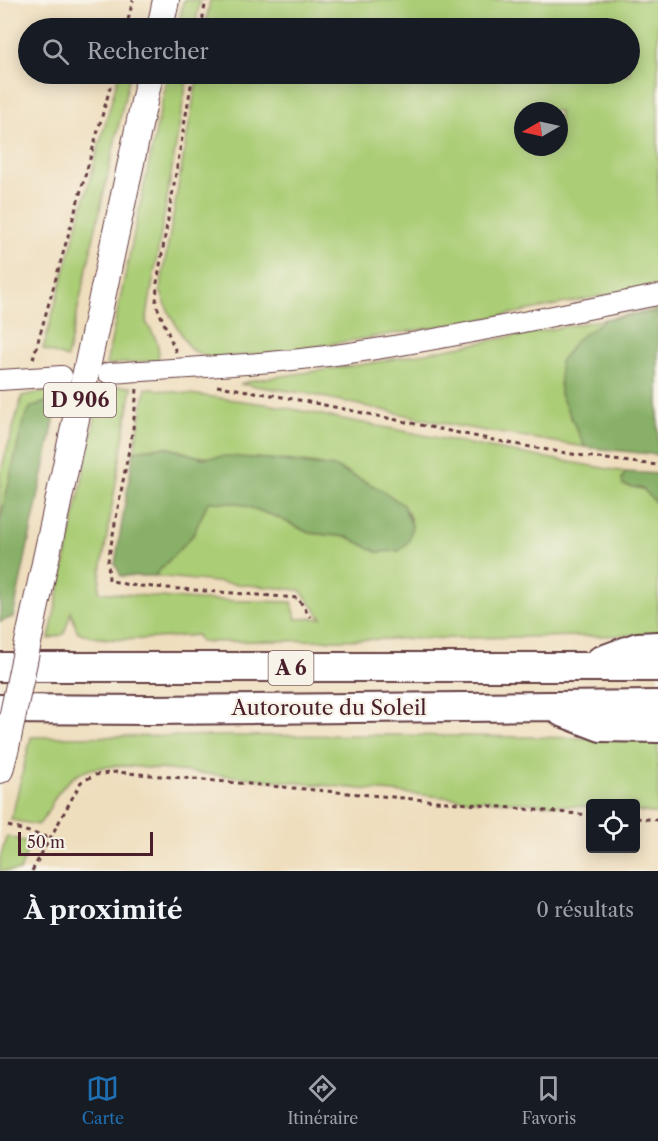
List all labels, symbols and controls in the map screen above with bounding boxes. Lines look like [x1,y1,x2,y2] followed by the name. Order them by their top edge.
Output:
[18,18,640,84] search box
[39,35,72,68] icon: search
[87,38,209,65] text: Rechercher
[514,102,568,156] north arrow
[44,383,116,417] road number: D 906
[268,651,314,685] road number: A 6
[230,695,427,720] street label: Autoroute du Soleil
[586,799,640,853] map controls
[586,799,640,853] button: locate
[18,829,153,856] scale bar
[27,832,65,852] text: 50 m
[24,894,183,926] text: À proximité
[536,898,634,922] text: 0 résultats
[82,1072,124,1128] tab: Carte
[287,1072,358,1128] tab: Itinéraire
[522,1072,576,1128] tab: Favoris

